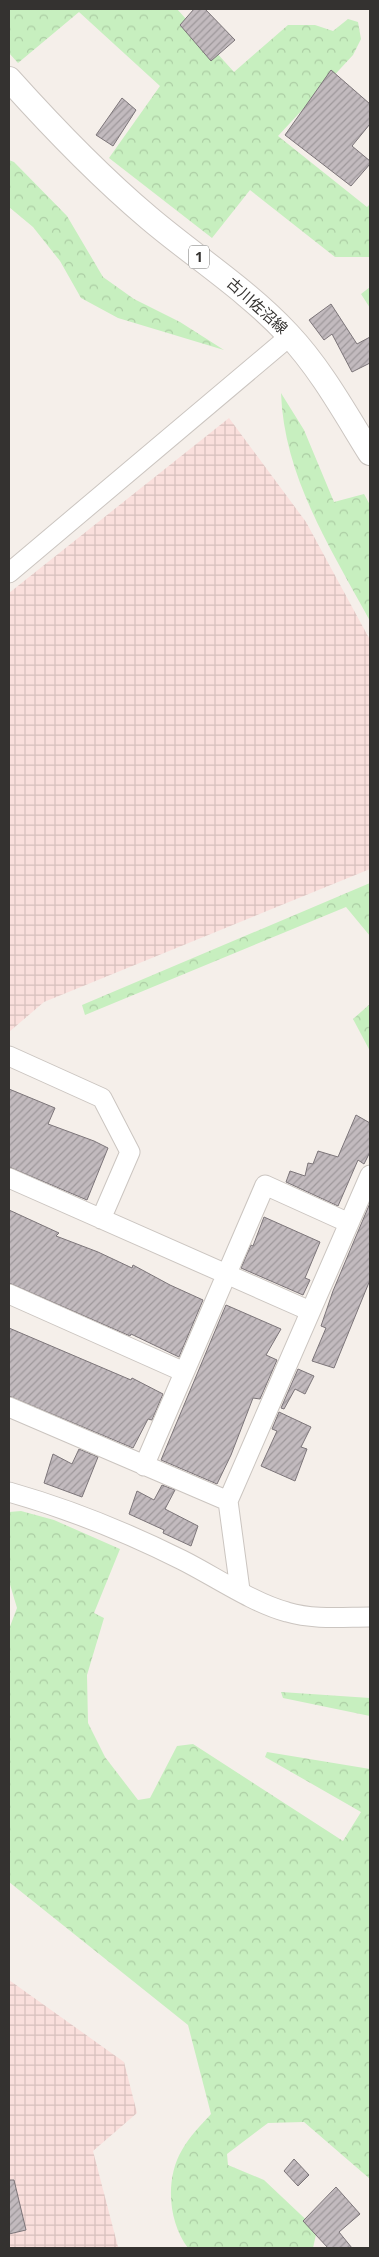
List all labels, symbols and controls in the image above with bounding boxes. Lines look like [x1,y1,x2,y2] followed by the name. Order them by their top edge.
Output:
[189,246,209,268] road number: 1
[223,273,292,338] street label: 古川佐沼線

